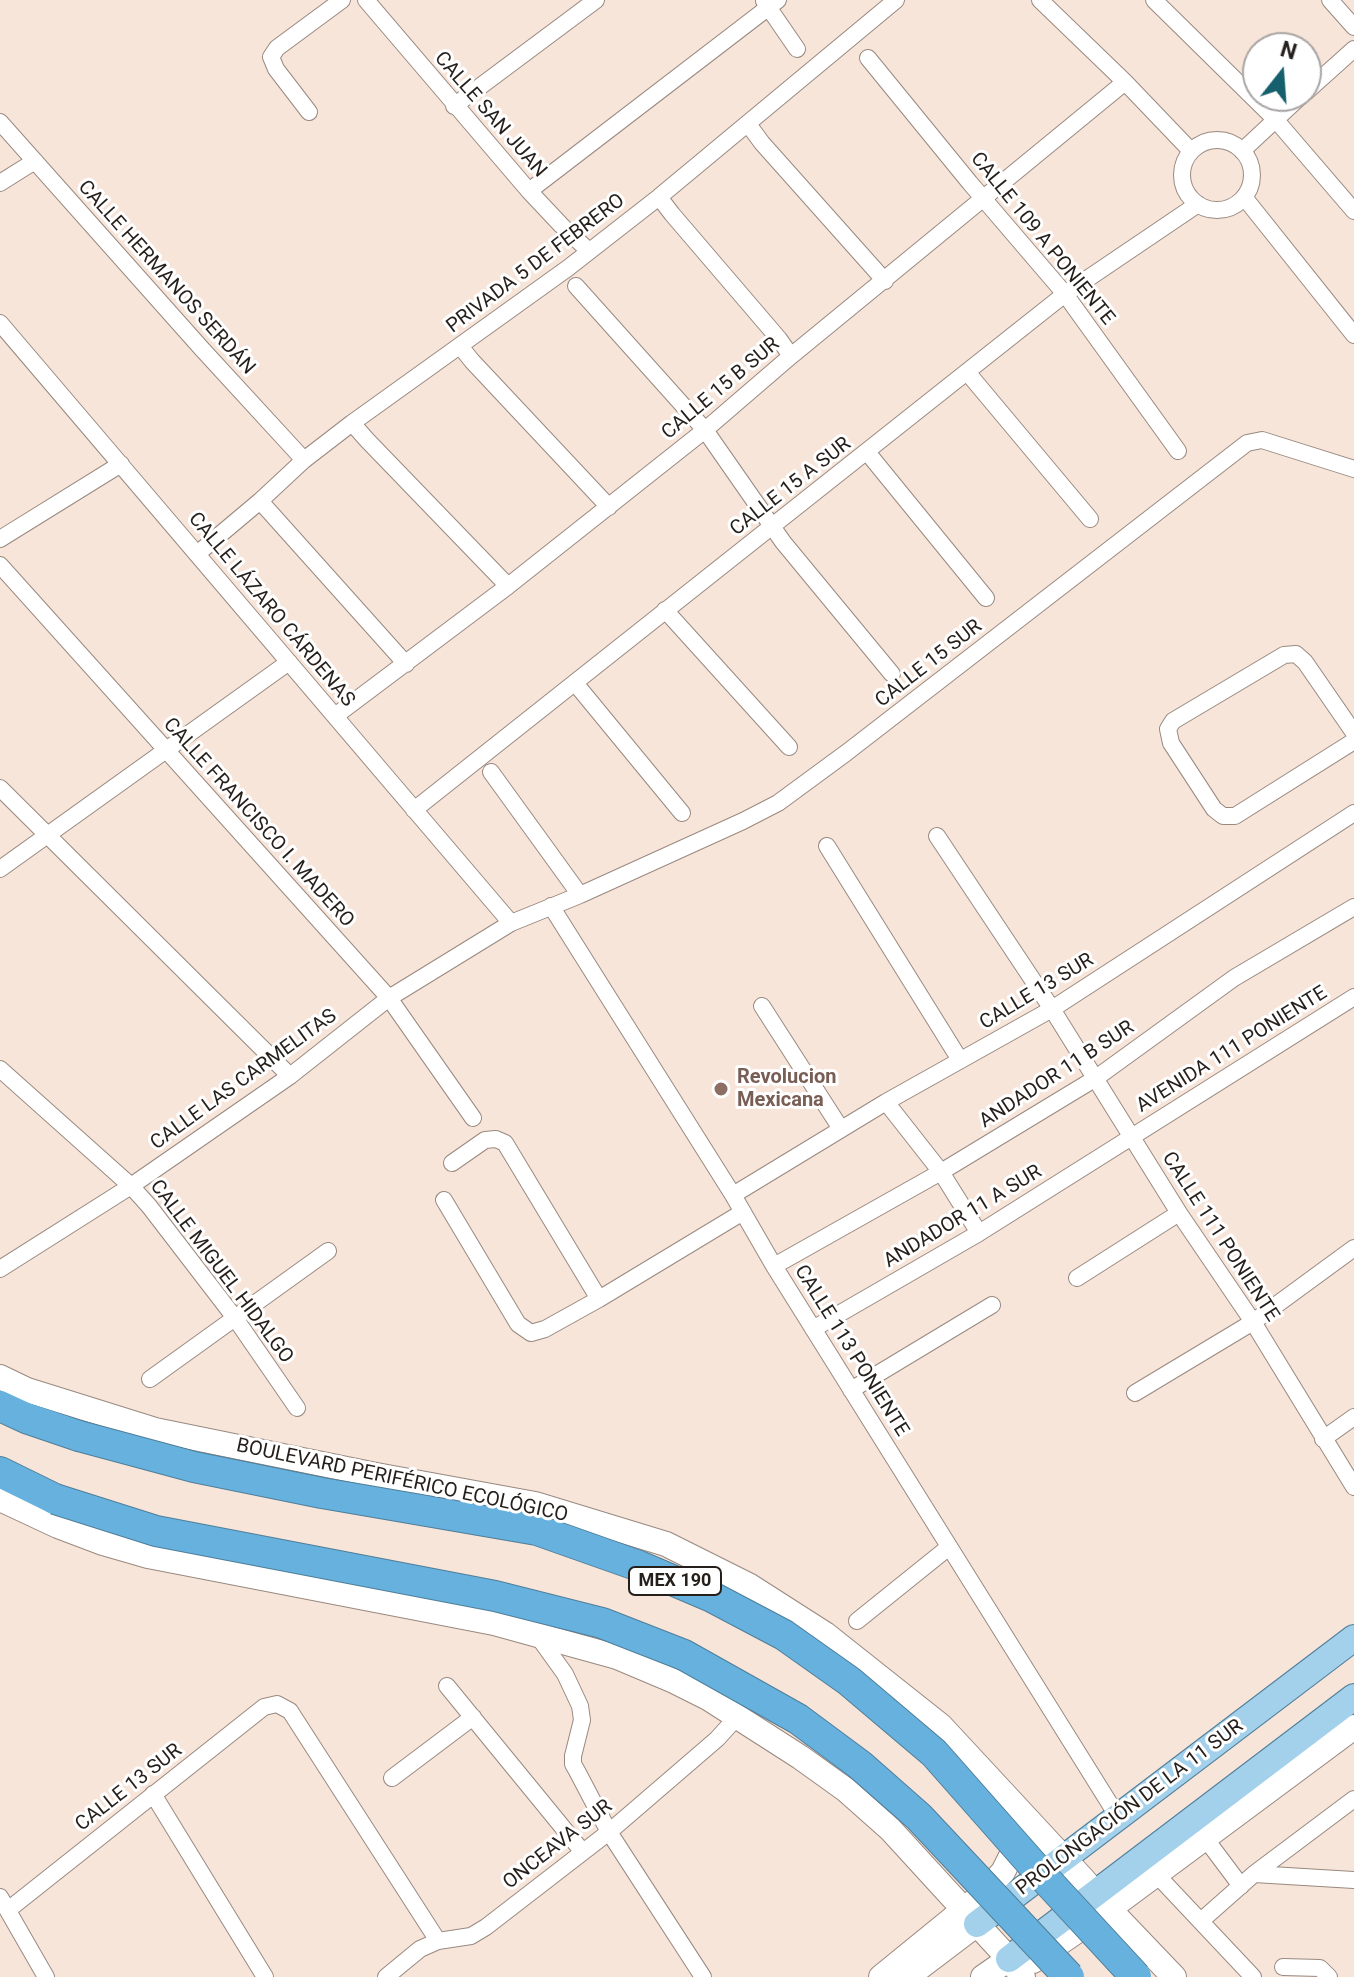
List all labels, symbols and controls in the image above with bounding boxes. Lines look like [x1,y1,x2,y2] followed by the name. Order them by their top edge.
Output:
[1242,32,1322,112] north arrow
[1277,36,1300,65] text: N
[429,47,551,183] street label: CALLE SAN JUAN
[965,148,1119,330] street label: CALLE 109 A PONIENTE
[72,176,260,380] street label: CALLE HERMANOS SERDÁN
[442,189,630,339] street label: PRIVADA 5 DE FEBRERO
[657,333,785,445] street label: CALLE 15 B SUR
[726,432,856,542] street label: CALLE 15 A SUR
[183,508,359,712] street label: CALLE LÁZARO CÁRDENAS
[871,615,987,713] street label: CALLE 15 SUR
[158,713,358,933] street label: CALLE FRANCISCO I. MADERO
[976,949,1098,1035] street label: CALLE 13 SUR
[1132,981,1332,1119] street label: AVENIDA 111 PONIENTE
[146,1004,342,1156] street label: CALLE LAS CARMELITAS
[975,1016,1139,1134] street label: ANDADOR 11 B SUR
[737,1066,836,1113] place label: Revolucion Mexicana
[712,1080,730,1098] marker: Revolucion Mexicana
[1156,1148,1284,1326] street label: CALLE 111 PONIENTE
[880,1160,1046,1274] street label: ANDADOR 11 A SUR
[144,1175,298,1369] street label: CALLE MIGUEL HIDALGO
[789,1261,913,1441] street label: CALLE 113 PONIENTE
[234,1434,570,1528] street label: BOULEVARD PERIFÉRICO ECOLÓGICO
[629,1567,721,1595] road number: MEX 190
[1012,1715,1248,1901] street label: PROLONGACIÓN DE LA 11 SUR
[71,1739,187,1837] street label: CALLE 13 SUR
[499,1795,617,1895] street label: ONCEAVA SUR

